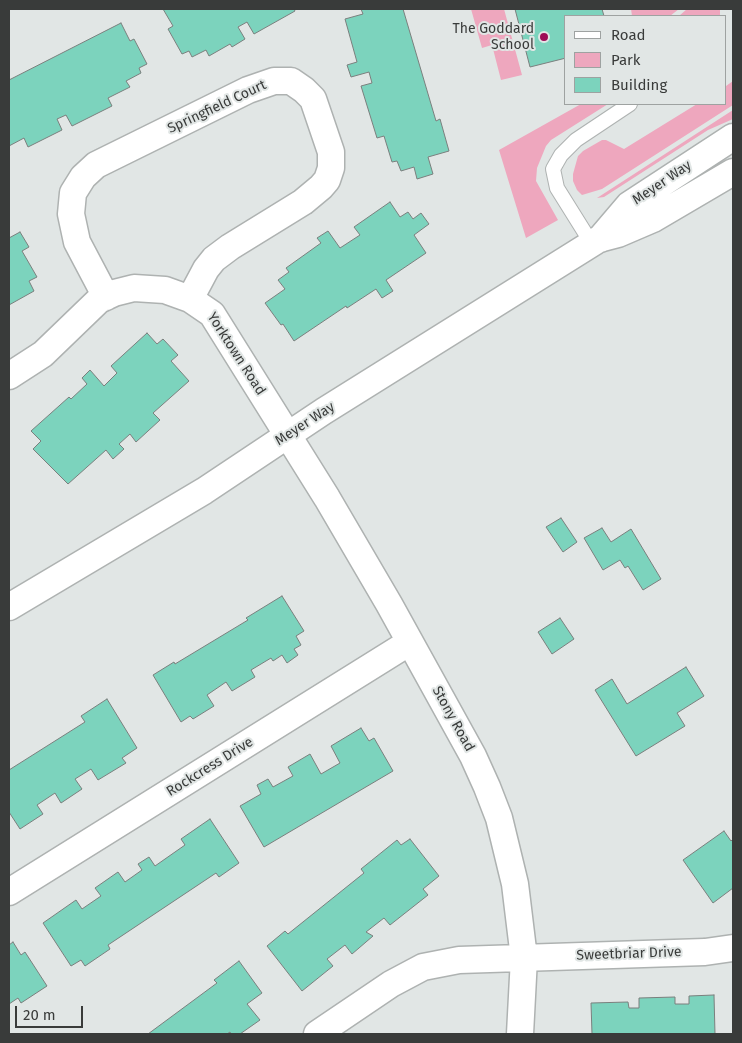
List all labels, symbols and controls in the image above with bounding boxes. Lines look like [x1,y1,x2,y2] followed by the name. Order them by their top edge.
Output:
[564,15,727,105] legend
[452,21,534,54] place label: The Goddard School
[611,26,646,44] text: Road
[538,31,550,43] marker: The Goddard School
[611,51,641,69] text: Park
[611,76,667,94] text: Building
[165,77,269,137] street label: Springfield Court
[629,157,695,209] street label: Meyer Way
[203,310,269,398] street label: Yorktown Road
[272,399,338,449] street label: Meyer Way
[428,684,478,754] street label: Stony Road
[164,734,256,800] street label: Rockcress Drive
[576,944,682,964] street label: Sweetbriar Drive
[18,996,85,1028] scale bar
[23,1006,56,1024] text: 20 m

